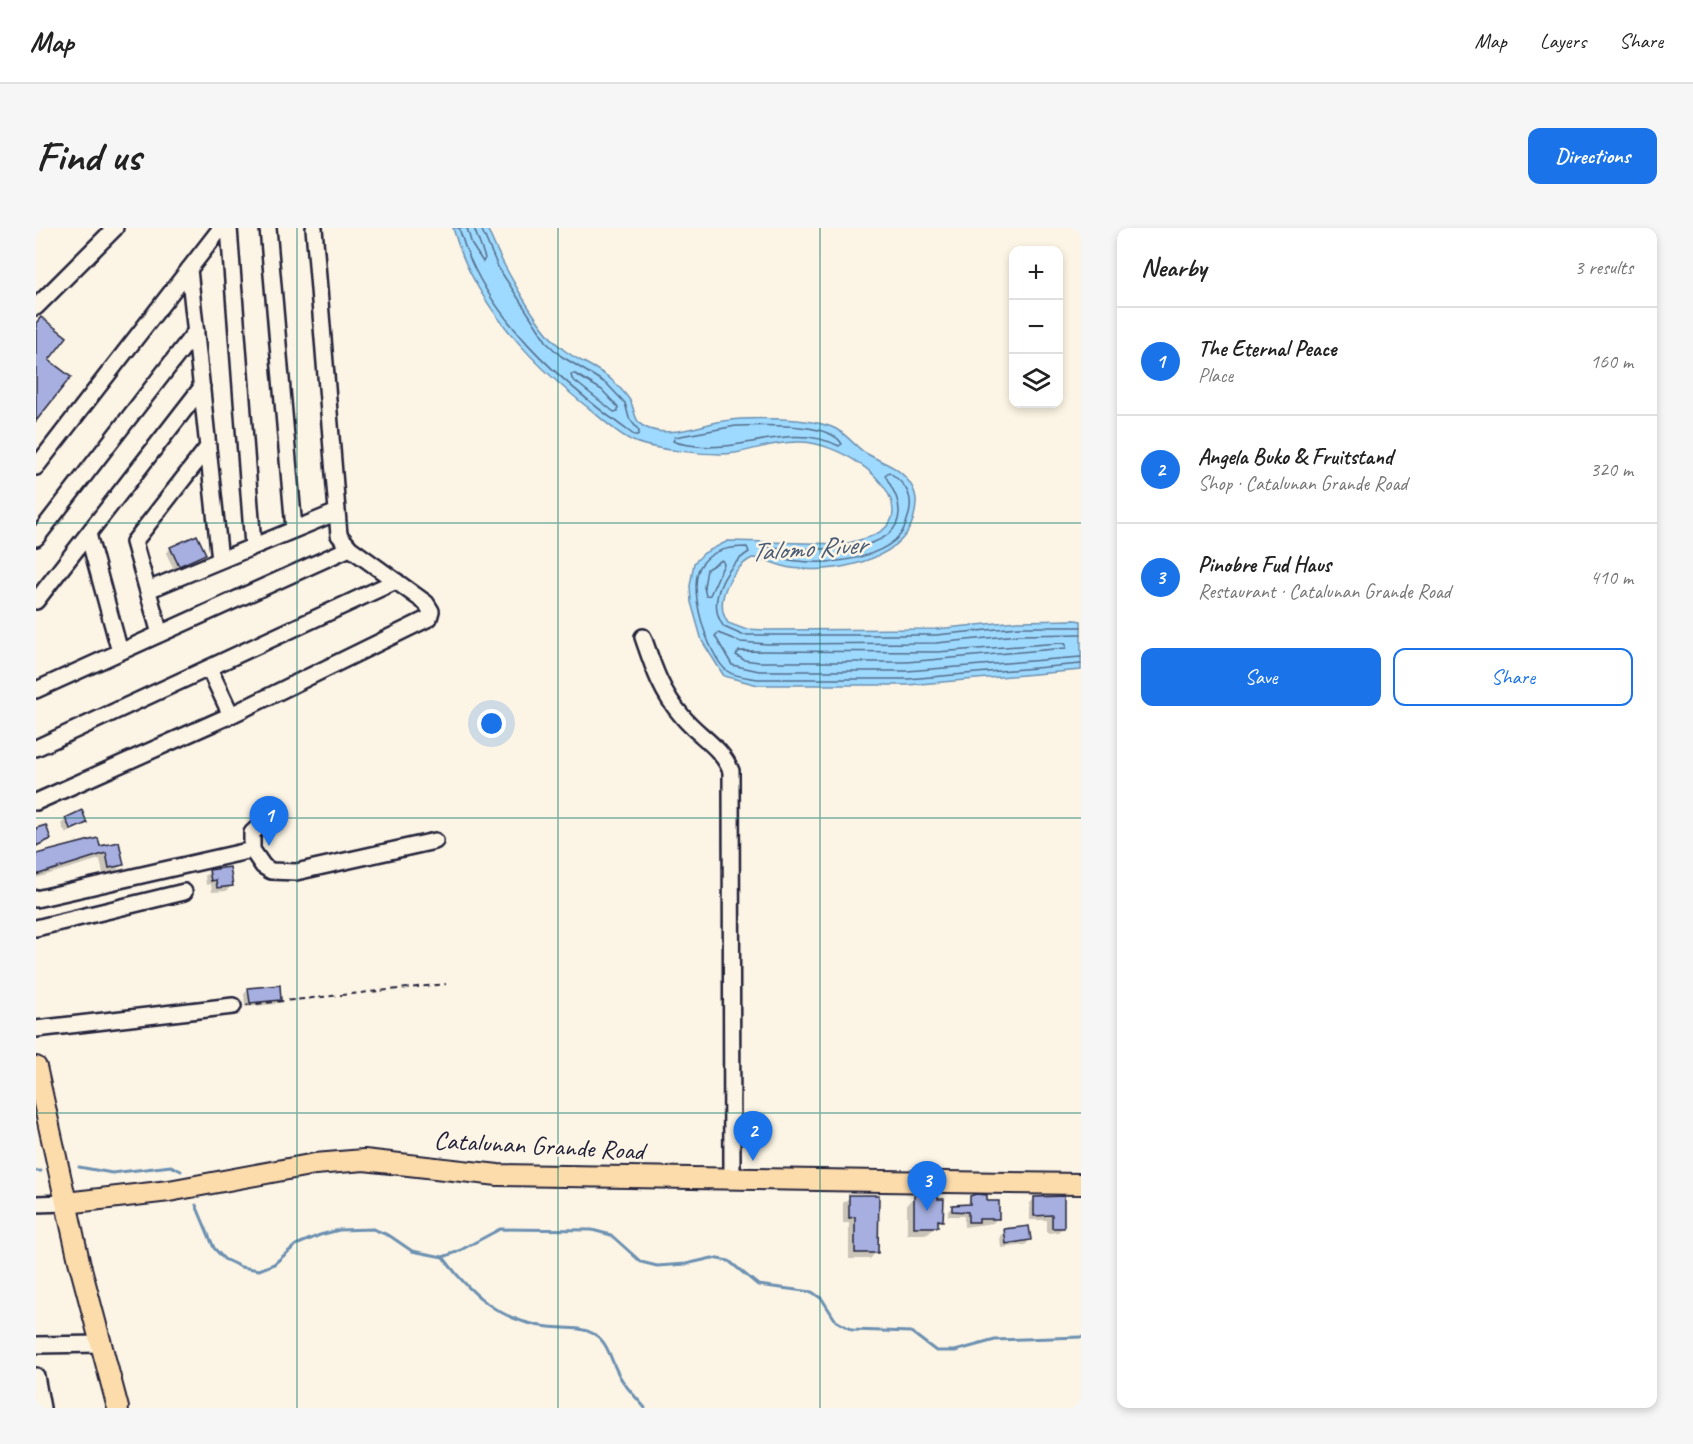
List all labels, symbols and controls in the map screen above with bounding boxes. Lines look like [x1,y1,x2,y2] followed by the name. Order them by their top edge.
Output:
[30,24,73,59] text: Map
[1474,28,1507,54] text: Map
[1540,28,1586,54] text: Layers
[1619,28,1663,54] text: Share
[1528,128,1657,184] button: Directions
[36,130,141,183] text: Find us
[1009,246,1063,408] map controls
[1009,246,1063,300] button: +
[1141,251,1206,284] text: Nearby
[1574,255,1633,280] text: 3 results
[1009,300,1063,354] button: −
[1198,335,1336,363] text: The Eternal Peace
[1156,349,1165,374] text: 1
[1590,349,1633,374] text: 160 m
[1009,354,1063,408] button: layers
[1198,363,1233,388] text: Place
[1198,443,1393,471] text: Angela Buko & Fruitstand
[1156,457,1165,482] text: 2
[1590,457,1633,482] text: 320 m
[1198,471,1407,496] text: Shop · Catalunan Grande Road
[749,527,872,569] water label: Talomo River
[1198,551,1331,579] text: Pinobre Fud Haus
[1156,565,1165,590] text: 3
[1590,565,1633,590] text: 410 m
[1198,579,1451,604] text: Restaurant · Catalunan Grande Road
[1141,648,1381,706] button: Save
[1393,648,1633,706] button: Share
[477,709,506,738] your location
[250,796,288,846] pin: 1
[734,1112,772,1161] pin: 2
[433,1124,649,1168] street label: Catalunan Grande Road
[908,1162,946,1211] pin: 3

